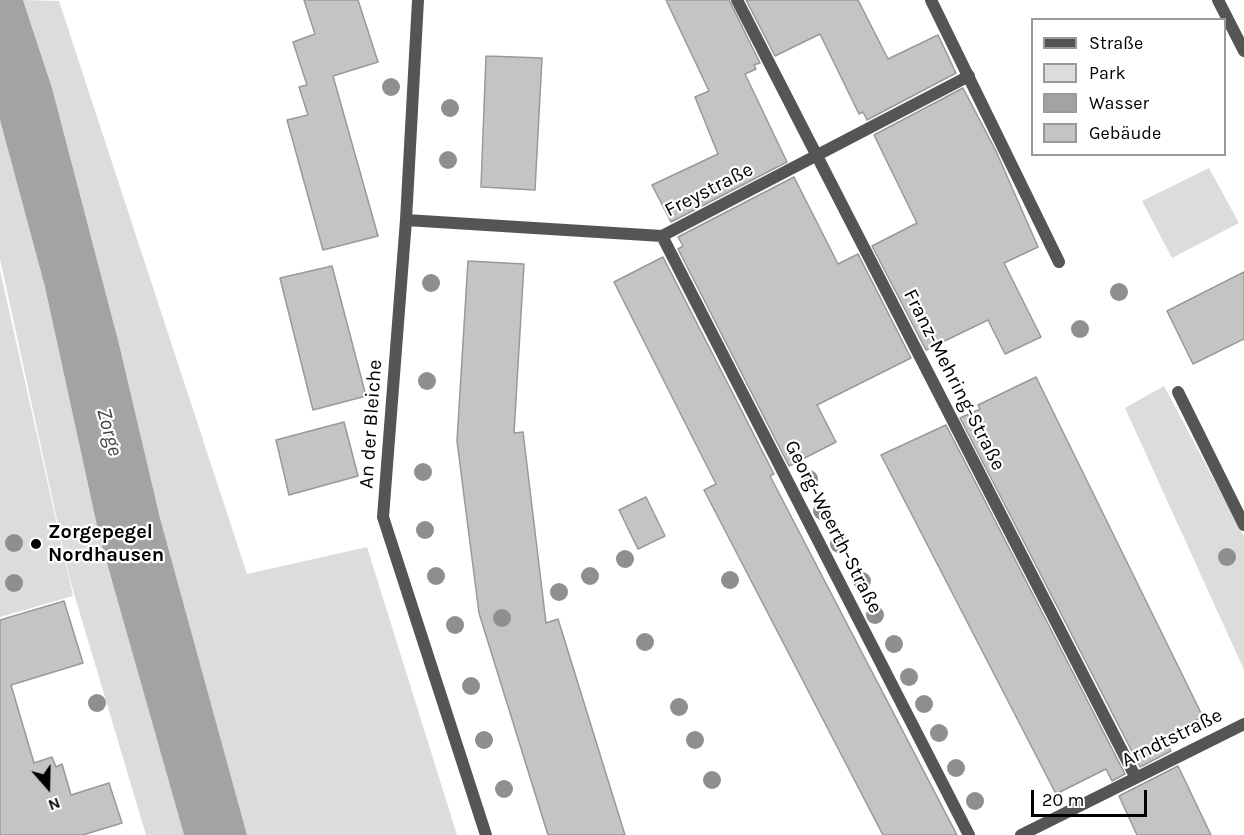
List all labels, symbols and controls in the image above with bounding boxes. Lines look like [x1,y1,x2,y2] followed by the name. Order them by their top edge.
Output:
[1031,18,1226,156] legend
[1089,32,1143,54] text: Straße
[1089,62,1126,84] text: Park
[1089,92,1149,114] text: Wasser
[1089,122,1161,144] text: Gebäude
[661,157,757,223] street label: Freystraße
[898,285,1010,475] street label: Franz-Mehring-Straße
[355,359,387,489] street label: An der Bleiche
[91,405,127,459] water label: Zorge
[779,436,887,618] street label: Georg-Weerth-Straße
[48,520,164,567] place label: Zorgepegel Nordhausen
[29,537,43,551] marker: Zorgepegel Nordhausen
[1118,703,1226,773] street label: Arndtstraße
[18,757,78,817] north arrow
[1034,778,1150,816] scale bar
[1042,789,1084,811] text: 20 m
[46,793,63,815] text: N

